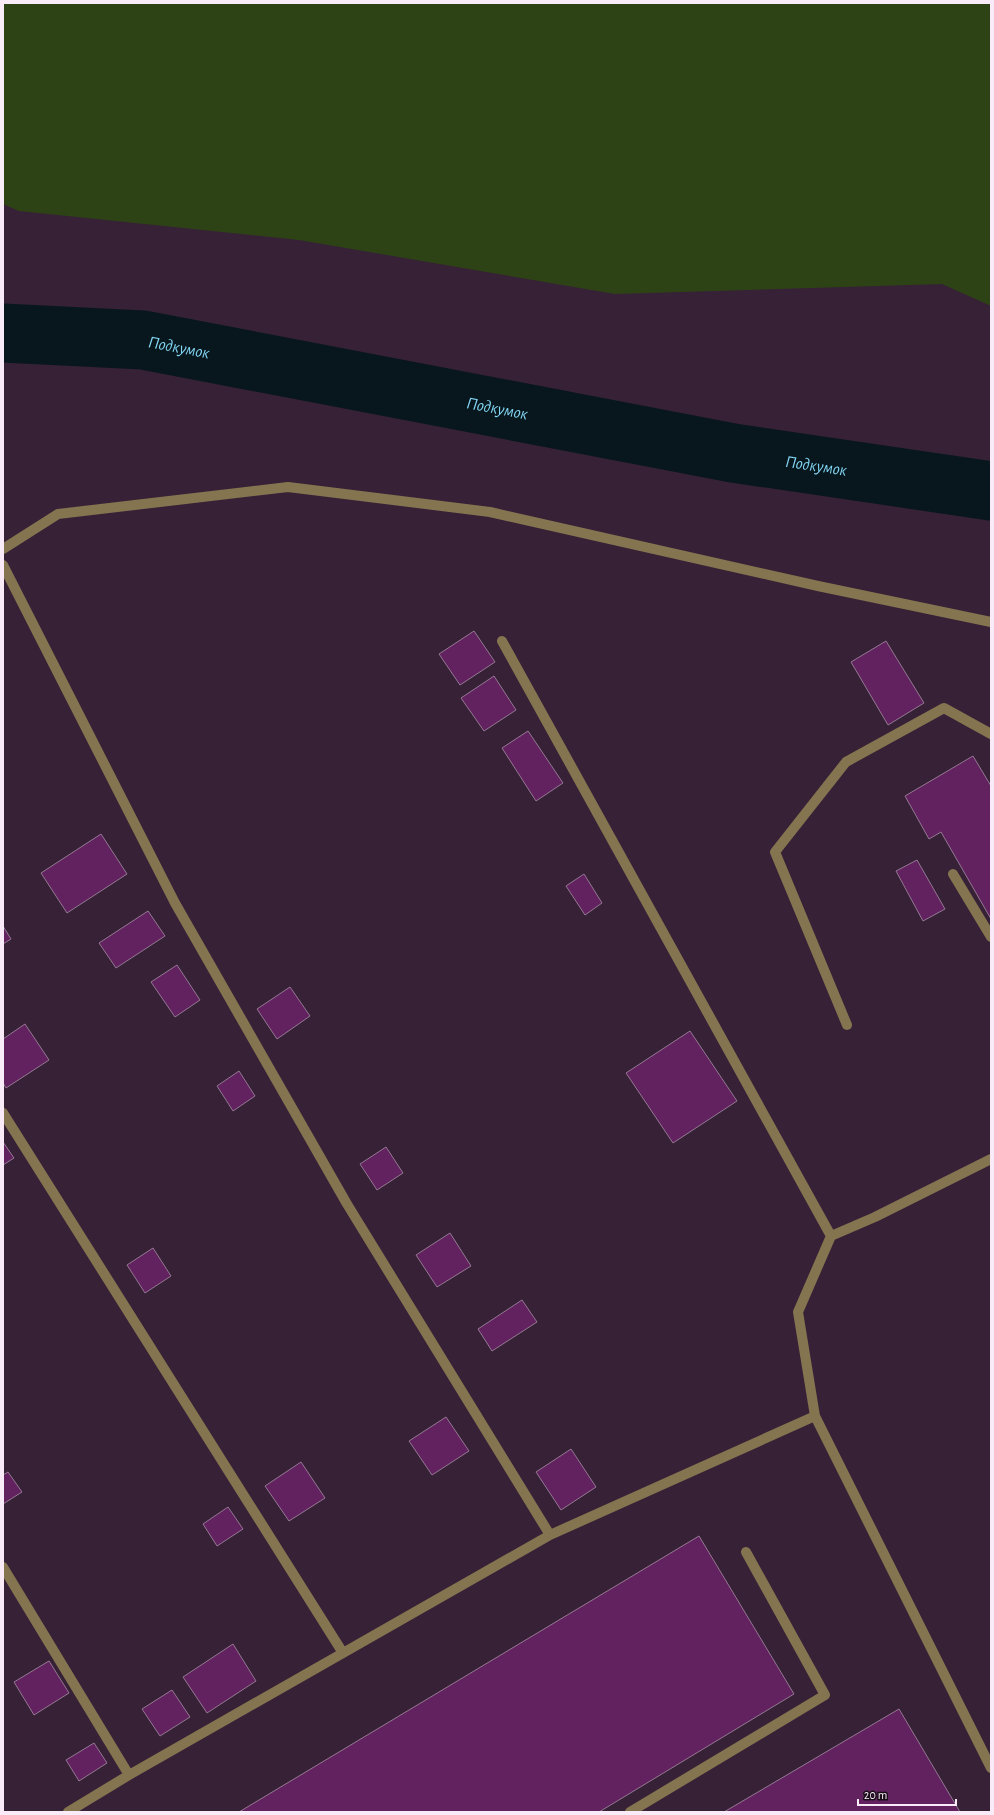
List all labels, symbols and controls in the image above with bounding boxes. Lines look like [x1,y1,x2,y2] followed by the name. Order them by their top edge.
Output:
[147,333,212,361] water label: Подкумок
[465,394,530,422] water label: Подкумок
[784,452,849,478] water label: Подкумок
[858,1781,956,1807] scale bar
[864,1789,887,1801] text: 20 m

